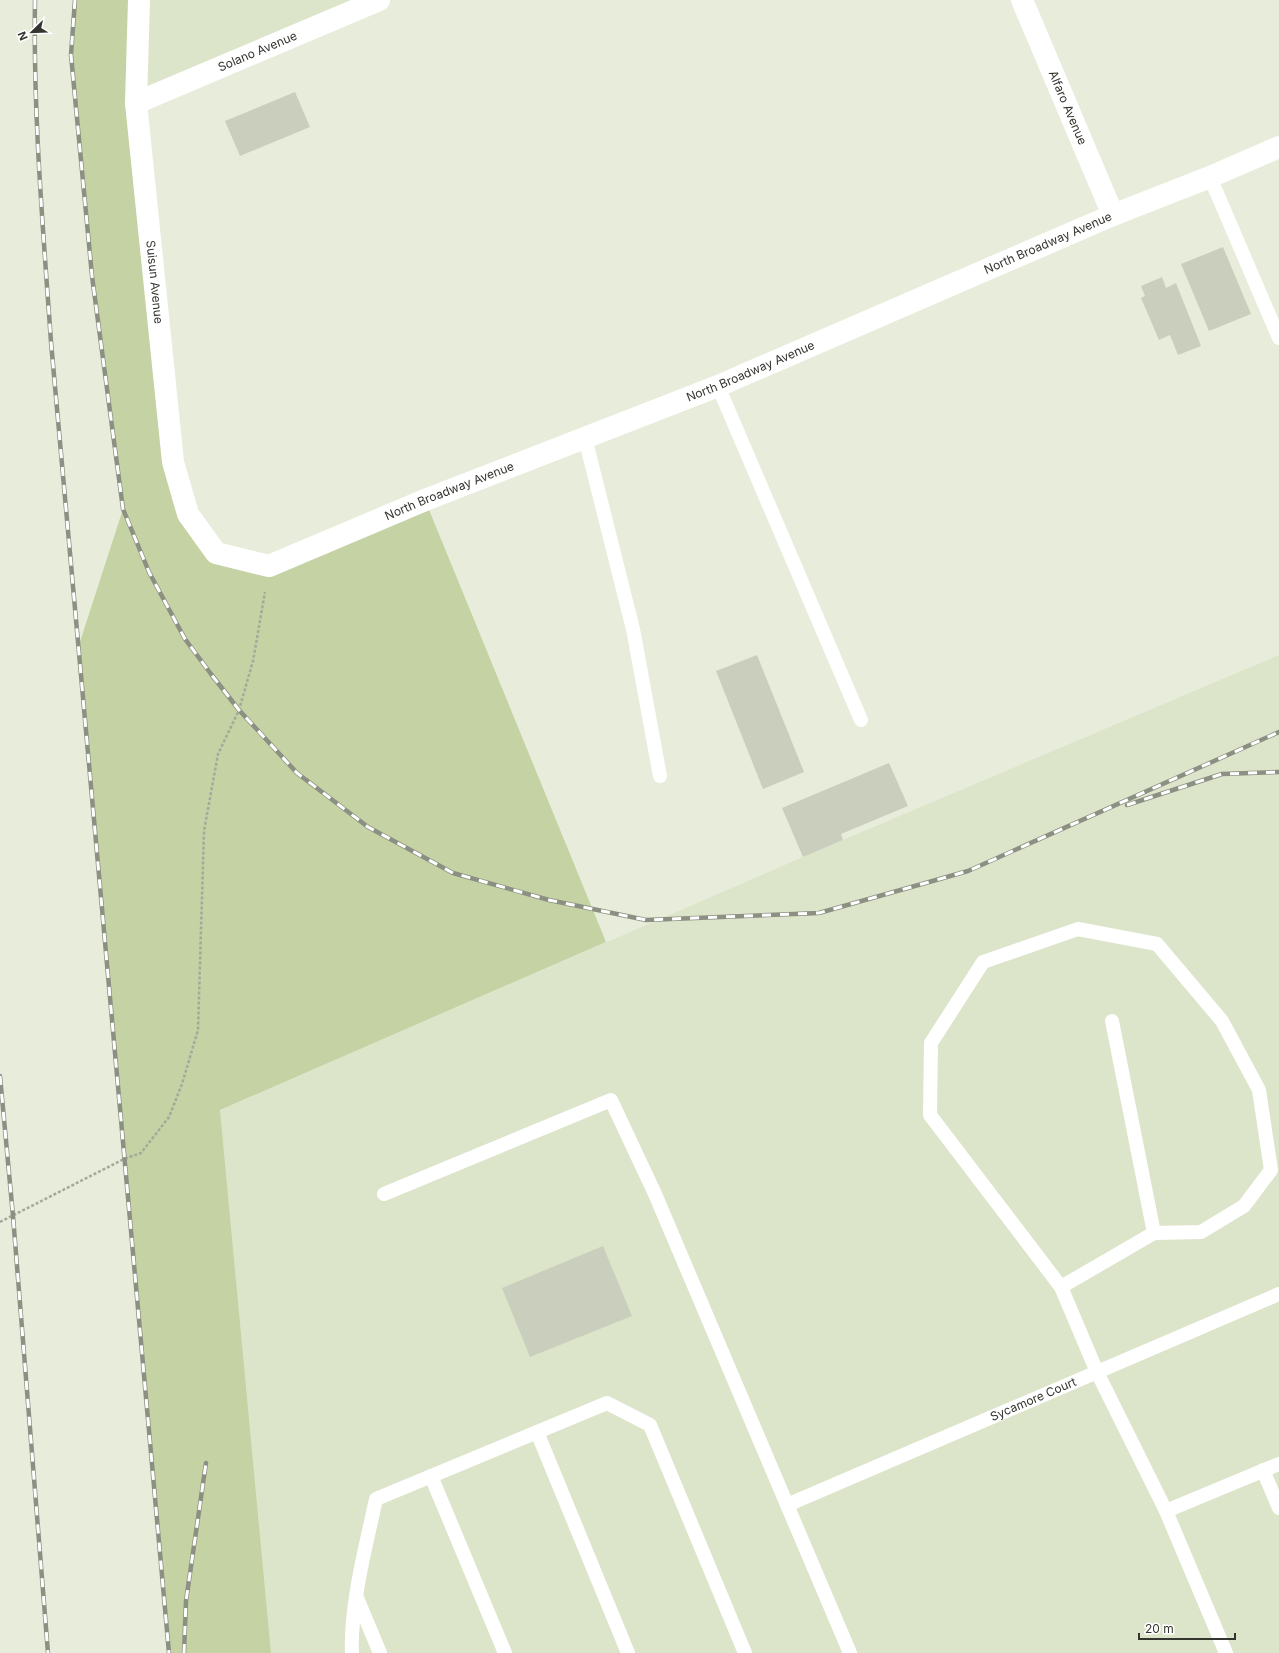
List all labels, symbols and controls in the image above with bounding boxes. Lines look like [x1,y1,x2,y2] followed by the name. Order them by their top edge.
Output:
[12,12,52,52] north arrow
[216,28,299,74] street label: Solano Avenue
[15,29,31,43] text: N
[1046,68,1090,147] street label: Alfaro Avenue
[982,208,1114,277] street label: North Broadway Avenue
[143,239,167,324] street label: Suisun Avenue
[684,337,817,405] street label: North Broadway Avenue
[382,458,516,523] street label: North Broadway Avenue
[988,1374,1078,1424] street label: Sycamore Court
[1139,1615,1235,1641] scale bar
[1145,1621,1174,1636] text: 20 m

